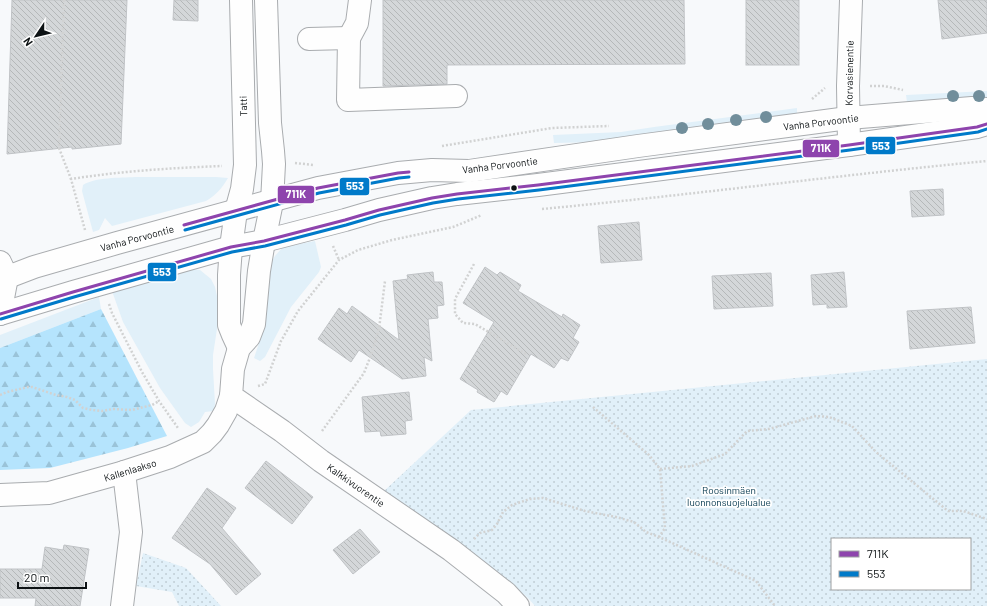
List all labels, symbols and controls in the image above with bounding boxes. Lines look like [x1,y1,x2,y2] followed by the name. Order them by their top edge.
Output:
[16,16,56,56] north arrow
[20,35,35,49] text: N
[842,40,856,106] street label: Korvasienentie
[237,96,249,116] street label: Tatti
[783,111,859,133] street label: Vanha Porvoontie
[865,136,896,155] line badge: 553
[802,139,840,158] line badge: 711K
[872,139,890,152] text: 553
[811,141,831,154] text: 711K
[462,154,538,176] street label: Vanha Porvoontie
[339,177,370,196] line badge: 553
[346,179,364,192] text: 553
[509,183,519,193] unlabelled marker
[277,185,315,204] line badge: 711K
[286,187,306,200] text: 711K
[99,222,175,254] street label: Vanha Porvoontie
[147,262,177,282] line badge: 553
[153,265,171,278] text: 553
[102,456,158,484] street label: Kallenlaakso
[325,461,387,509] street label: Kalkkivuorentie
[687,484,771,508] park label: Roosinmäen luonnonsuojelualue
[831,538,971,590] legend
[867,546,889,560] text: 711K
[18,564,86,590] scale bar
[867,566,886,580] text: 553
[24,570,50,584] text: 20 m

